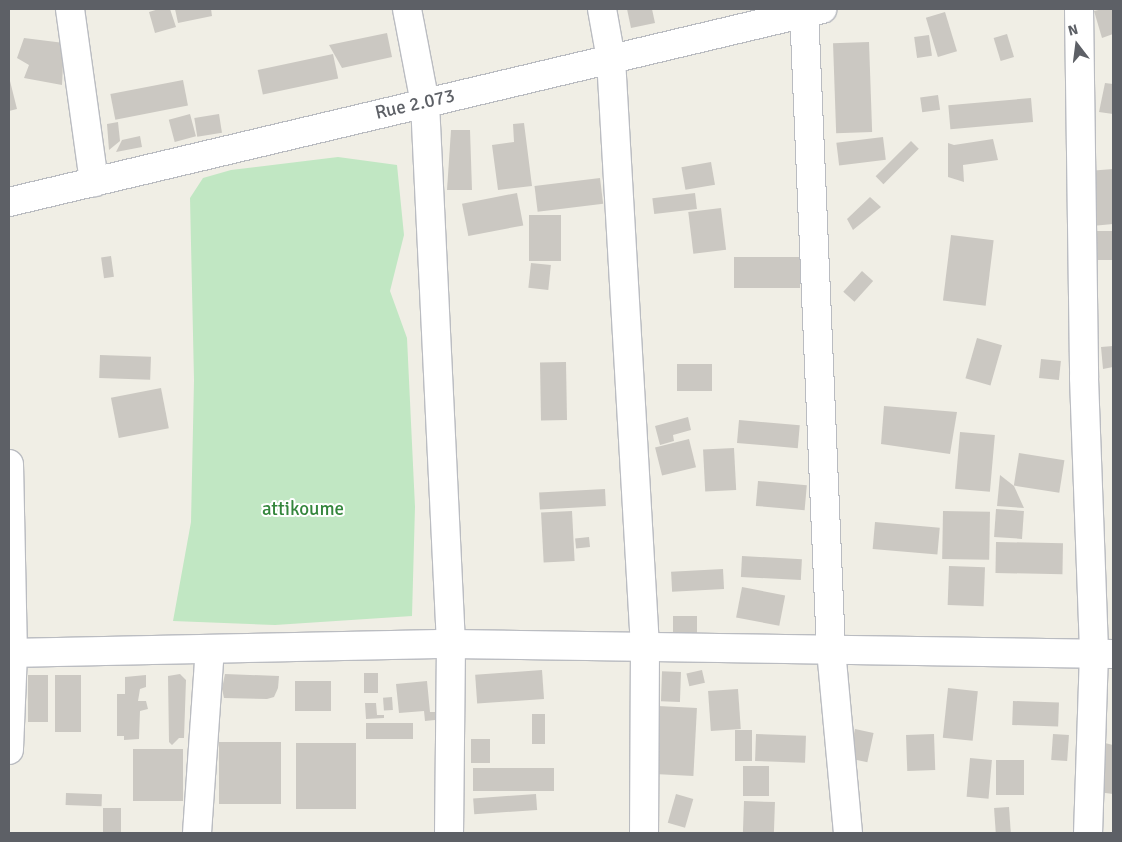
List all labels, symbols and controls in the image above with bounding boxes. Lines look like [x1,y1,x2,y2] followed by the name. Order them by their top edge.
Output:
[1052,20,1102,70] north arrow
[1066,21,1080,40] text: N
[373,85,457,125] street label: Rue 2.073
[262,499,344,521] park label: attikoume

